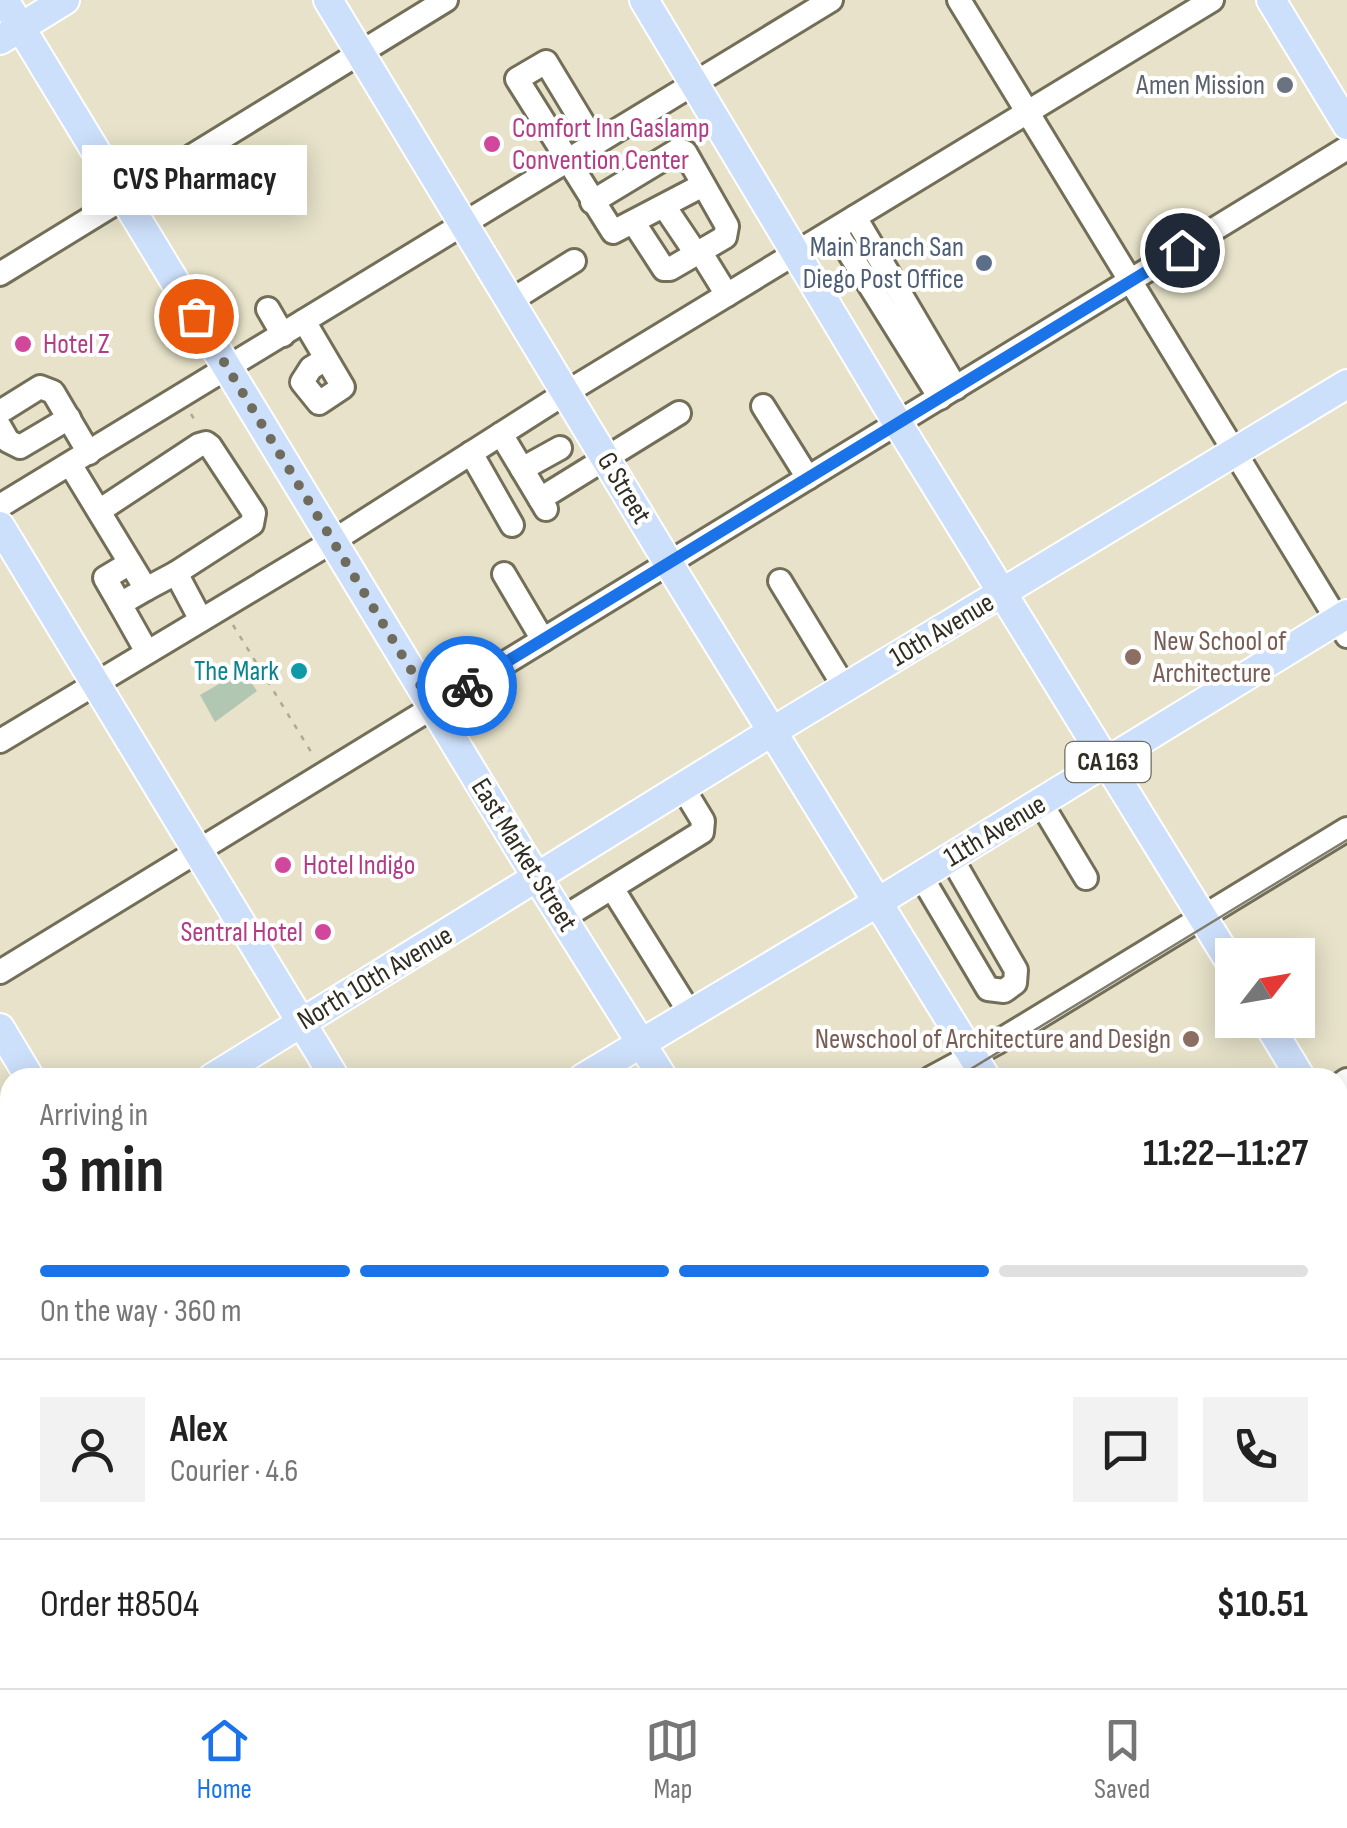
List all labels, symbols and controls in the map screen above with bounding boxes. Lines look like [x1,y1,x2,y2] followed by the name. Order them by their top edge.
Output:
[1135,69,1265,102] place label: Amen Mission
[1274,74,1296,96] marker: Amen Mission
[512,112,710,177] place label: Comfort Inn Gaslamp Convention Center
[481,133,503,155] marker: Comfort Inn Gaslamp Convention Center
[84,146,308,216] callout: CVS Pharmacy
[112,160,277,199] text: CVS Pharmacy
[1140,208,1225,293] pin
[1155,223,1210,278] icon: home
[803,231,964,296] place label: Main Branch San Diego Post Office
[973,252,995,274] marker: Main Branch San Diego Post Office
[154,274,239,359] pin
[169,289,224,344] icon: bag
[43,328,110,361] place label: Hotel Z
[12,333,34,355] marker: Hotel Z
[590,446,658,530] street label: G Street
[884,586,1000,674] street label: 10th Avenue
[1152,625,1287,690] place label: New School of Architecture
[417,636,517,736] courier
[1122,646,1144,668] marker: New School of Architecture
[194,655,279,688] place label: The Mark
[440,659,495,714] icon: bike
[288,660,310,682] marker: The Mark
[1066,742,1150,782] road number: CA 163
[464,773,584,937] street label: East Market Street
[938,788,1052,874] street label: 11th Avenue
[303,849,415,882] place label: Hotel Indigo
[272,854,294,876] marker: Hotel Indigo
[180,916,303,949] place label: Sentral Hotel
[292,919,458,1037] street label: North 10th Avenue
[312,921,334,943] marker: Sentral Hotel
[1215,938,1315,1038] north arrow
[1215,938,1315,1038] map controls
[815,1023,1171,1056] place label: Newschool of Architecture and Design
[1180,1028,1202,1050] marker: Newschool of Architecture and Design
[40,1096,148,1135] text: Arriving in
[1143,1131,1308,1176] text: 11:22–11:27
[40,1133,164,1211] text: 3 min
[40,1292,242,1331] text: On the way · 360 m
[40,1397,145,1502] button: person
[1073,1397,1178,1502] button: chat
[1203,1397,1308,1502] button: phone
[170,1407,228,1452] text: Alex
[170,1452,298,1491] text: Courier · 4.6
[40,1582,199,1627] text: Order #8504
[1216,1582,1308,1627] text: $10.51
[197,1713,252,1806] tab: Home
[645,1713,700,1806] tab: Map
[1094,1713,1150,1806] tab: Saved

